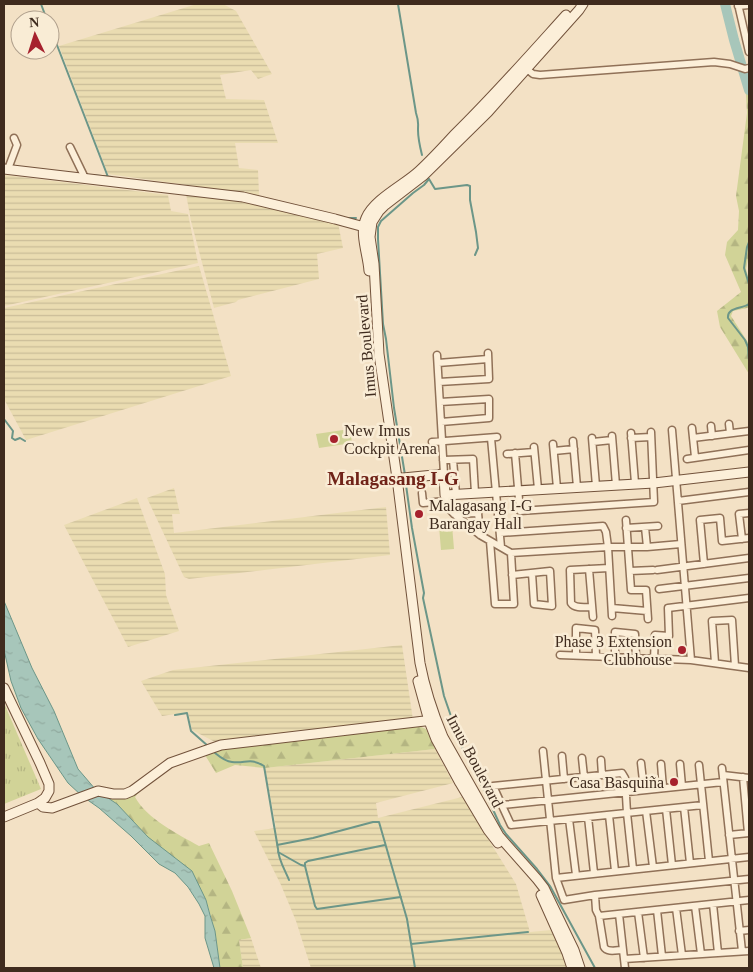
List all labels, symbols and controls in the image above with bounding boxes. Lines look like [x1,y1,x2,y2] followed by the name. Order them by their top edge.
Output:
[10,10,60,60] north arrow
[29,15,40,30] text: N
[353,294,379,398] street label: Imus Boulevard
[344,422,437,458] place label: New Imus Cockpit Arena
[328,433,340,445] marker: New Imus Cockpit Arena
[327,468,459,489] district label: Malagasang I-G
[429,497,533,533] place label: Malagasang I-G Barangay Hall
[413,508,425,520] marker: Malagasang I-G Barangay Hall
[555,633,672,668] place label: Phase 3 Extension Clubhouse
[676,644,688,656] marker: Phase 3 Extension Clubhouse
[443,712,507,810] street label: Imus Boulevard
[569,774,664,792] place label: Casa Basquiña
[668,776,680,788] marker: Casa Basquiña

